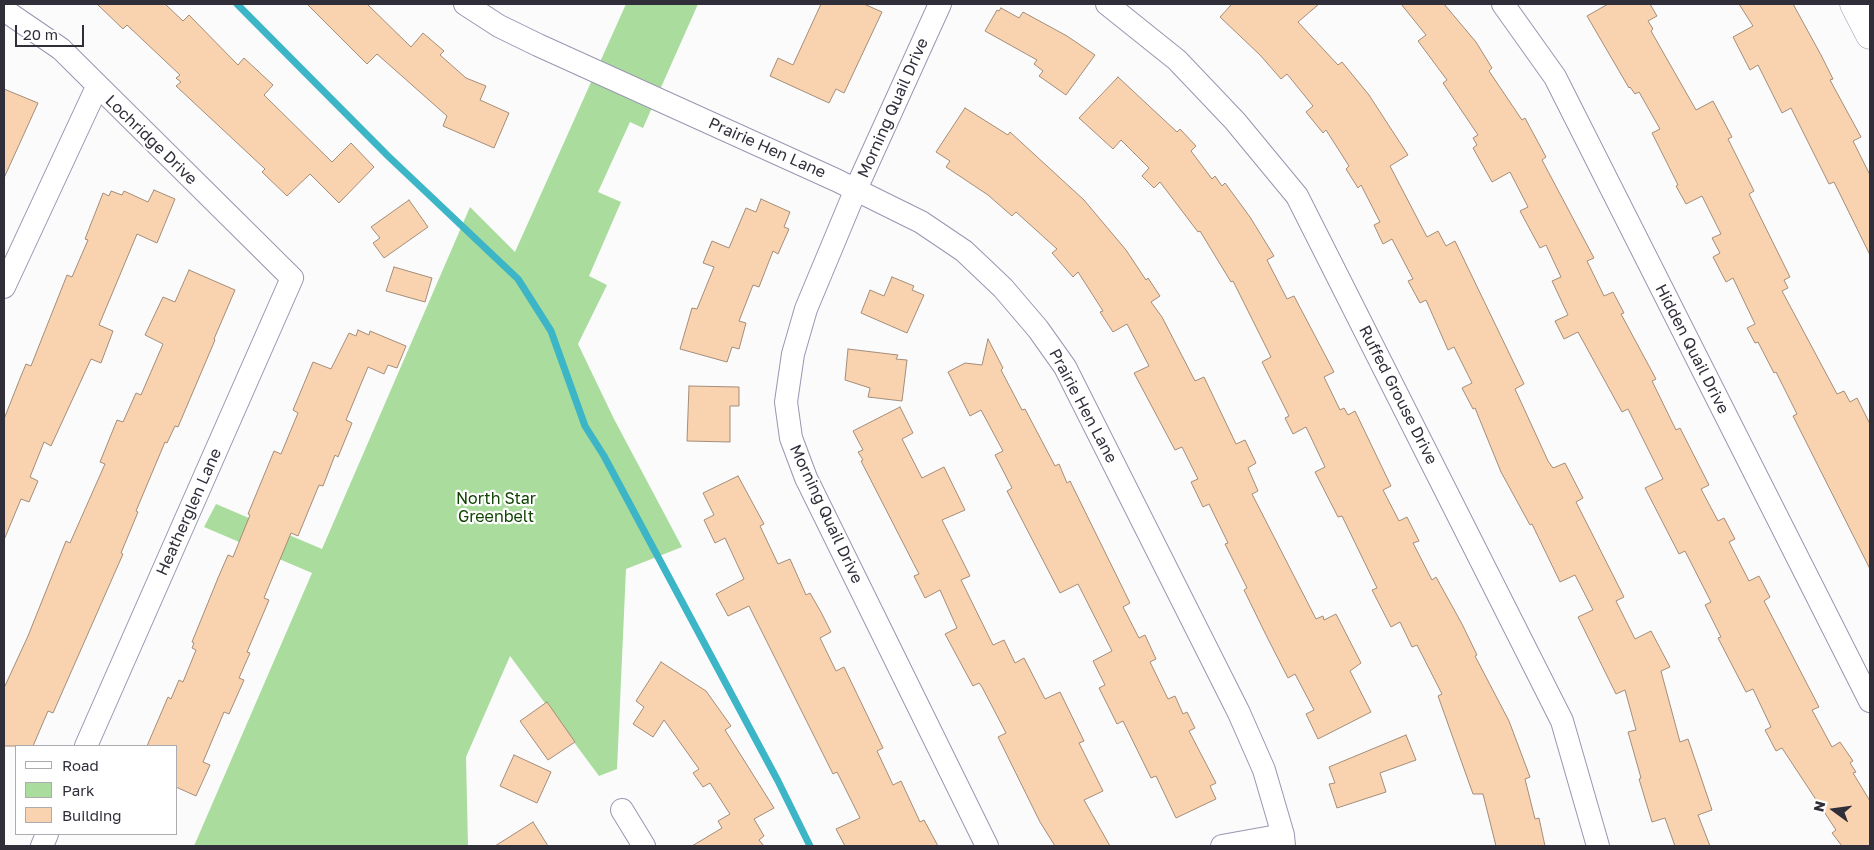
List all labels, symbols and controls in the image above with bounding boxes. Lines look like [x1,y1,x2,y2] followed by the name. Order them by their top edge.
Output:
[18,15,86,47] scale bar
[23,25,58,43] text: 20 m
[854,35,932,181] street label: Morning Quail Drive
[101,91,201,189] street label: Lochridge Drive
[705,114,829,182] street label: Prairie Hen Lane
[1651,281,1733,417] street label: Hidden Quail Drive
[1355,322,1441,468] street label: Ruffed Grouse Drive
[1045,346,1121,466] street label: Prairie Hen Lane
[785,442,867,586] street label: Morning Quail Drive
[152,445,226,579] street label: Heatherglen Lane
[456,489,536,527] park label: North Star Greenbelt
[15,745,178,835] legend
[62,756,99,774] text: Road
[62,781,94,799] text: Park
[1809,785,1859,835] north arrow
[1809,799,1828,813] text: N
[62,806,122,824] text: Building

